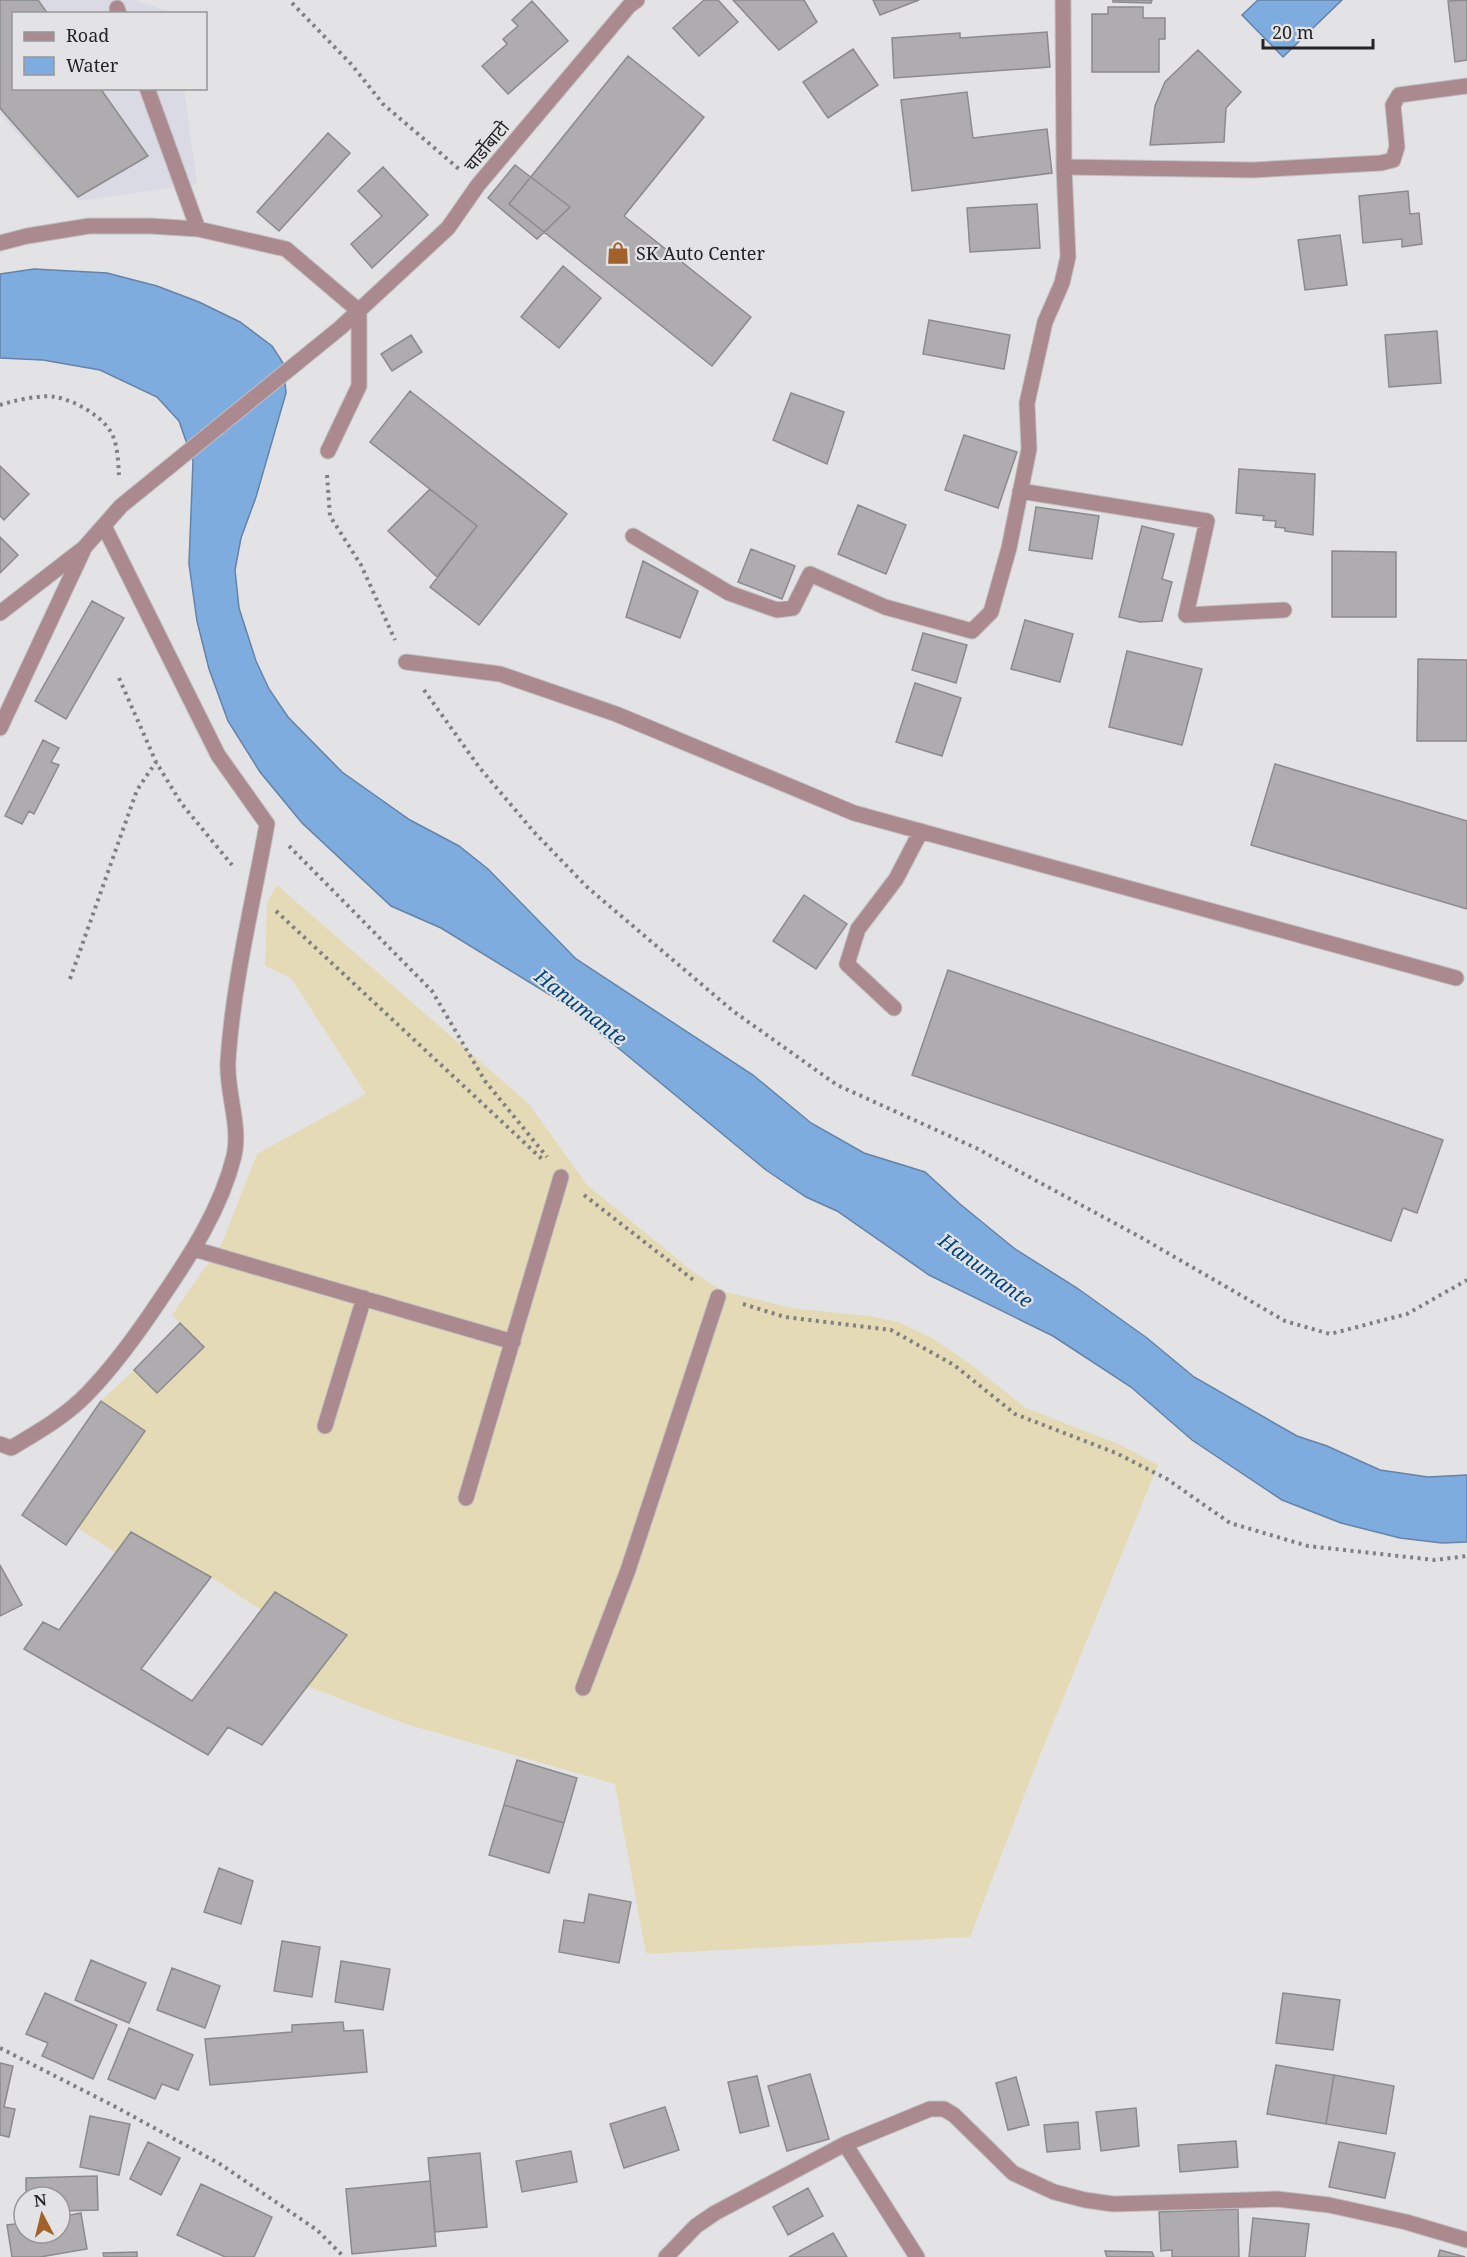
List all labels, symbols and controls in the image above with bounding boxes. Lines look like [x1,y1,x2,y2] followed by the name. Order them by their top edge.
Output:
[12,12,207,90] legend
[1263,12,1372,50] scale bar
[1272,20,1314,44] text: 20 m
[66,23,109,47] text: Road
[66,53,119,77] text: Water
[458,115,514,176] street label: चार्डोबाटो
[605,240,631,266] shop icon: SK Auto Center
[636,241,765,265] place label: SK Auto Center
[529,962,633,1052] water label: Hanumante
[933,1226,1039,1313] water label: Hanumante
[12,2185,72,2245] north arrow
[33,2188,48,2212] text: N

